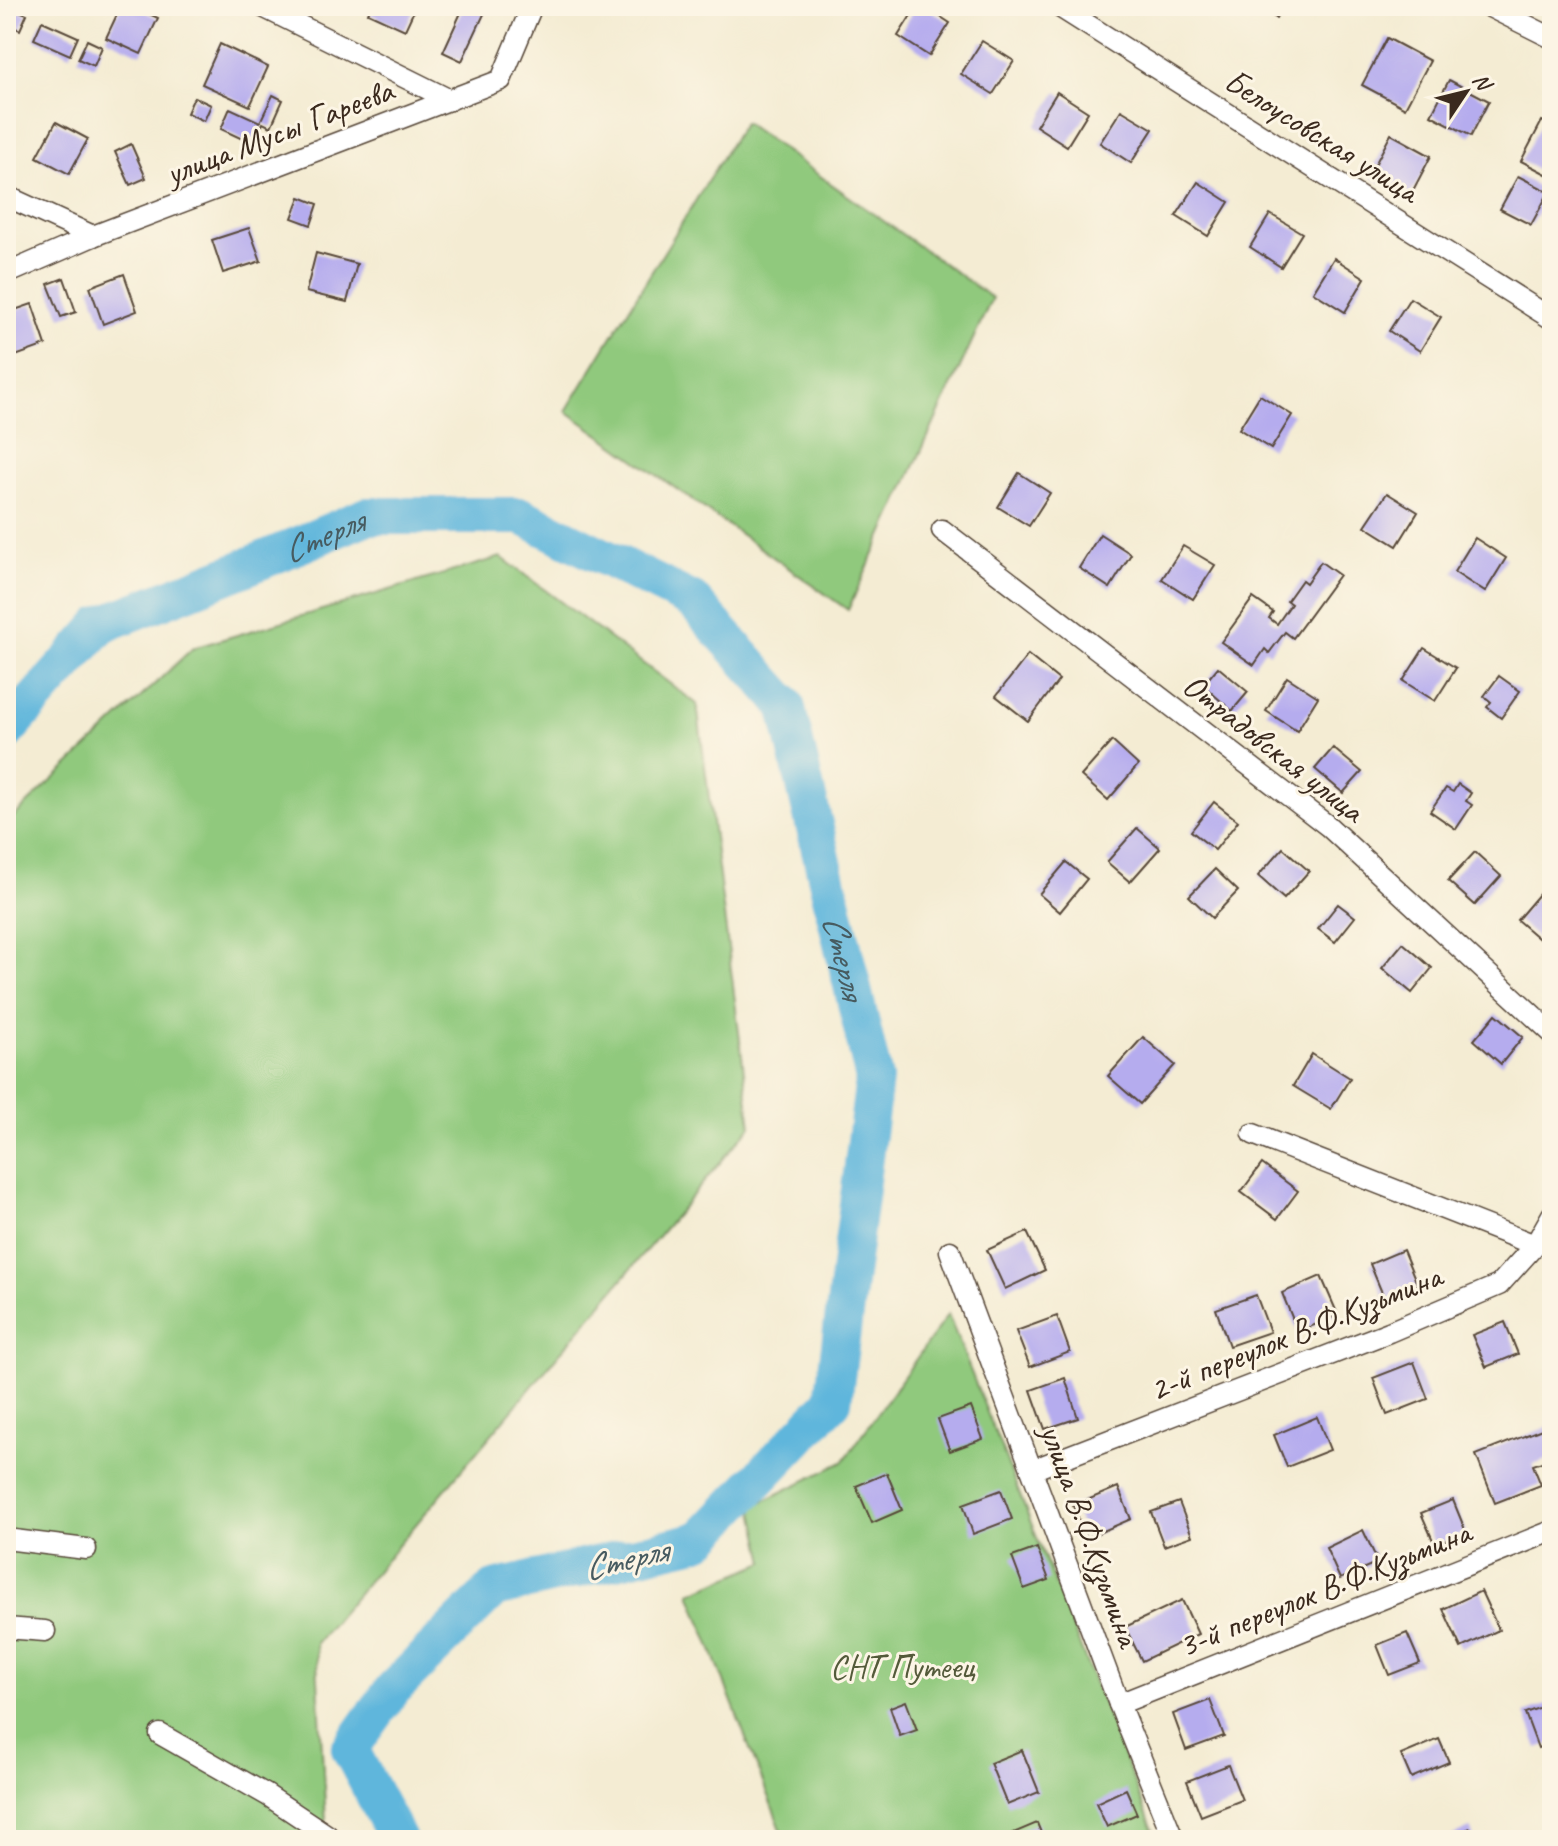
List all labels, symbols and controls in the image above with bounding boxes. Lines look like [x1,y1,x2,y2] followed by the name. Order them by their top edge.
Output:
[1426,52,1506,132] north arrow
[1217,59,1429,214] street label: Белоусовская улица
[1466,67,1499,97] text: N
[157,68,401,195] street label: улица Мусы Гареева
[275,496,376,573] water label: Стерля
[1174,663,1375,833] street label: Отрадовская улица
[812,910,877,1008] water label: Стерля
[1143,1253,1450,1411] street label: 2-й переулок В.Ф.Кузьмина
[1030,1416,1152,1655] street label: улица В.Ф.Кузьмина
[1172,1509,1479,1667] street label: 3-й переулок В.Ф.Кузьмина
[579,1526,677,1591] water label: Стерля
[830,1645,976,1688] park label: СНТ Путеец

